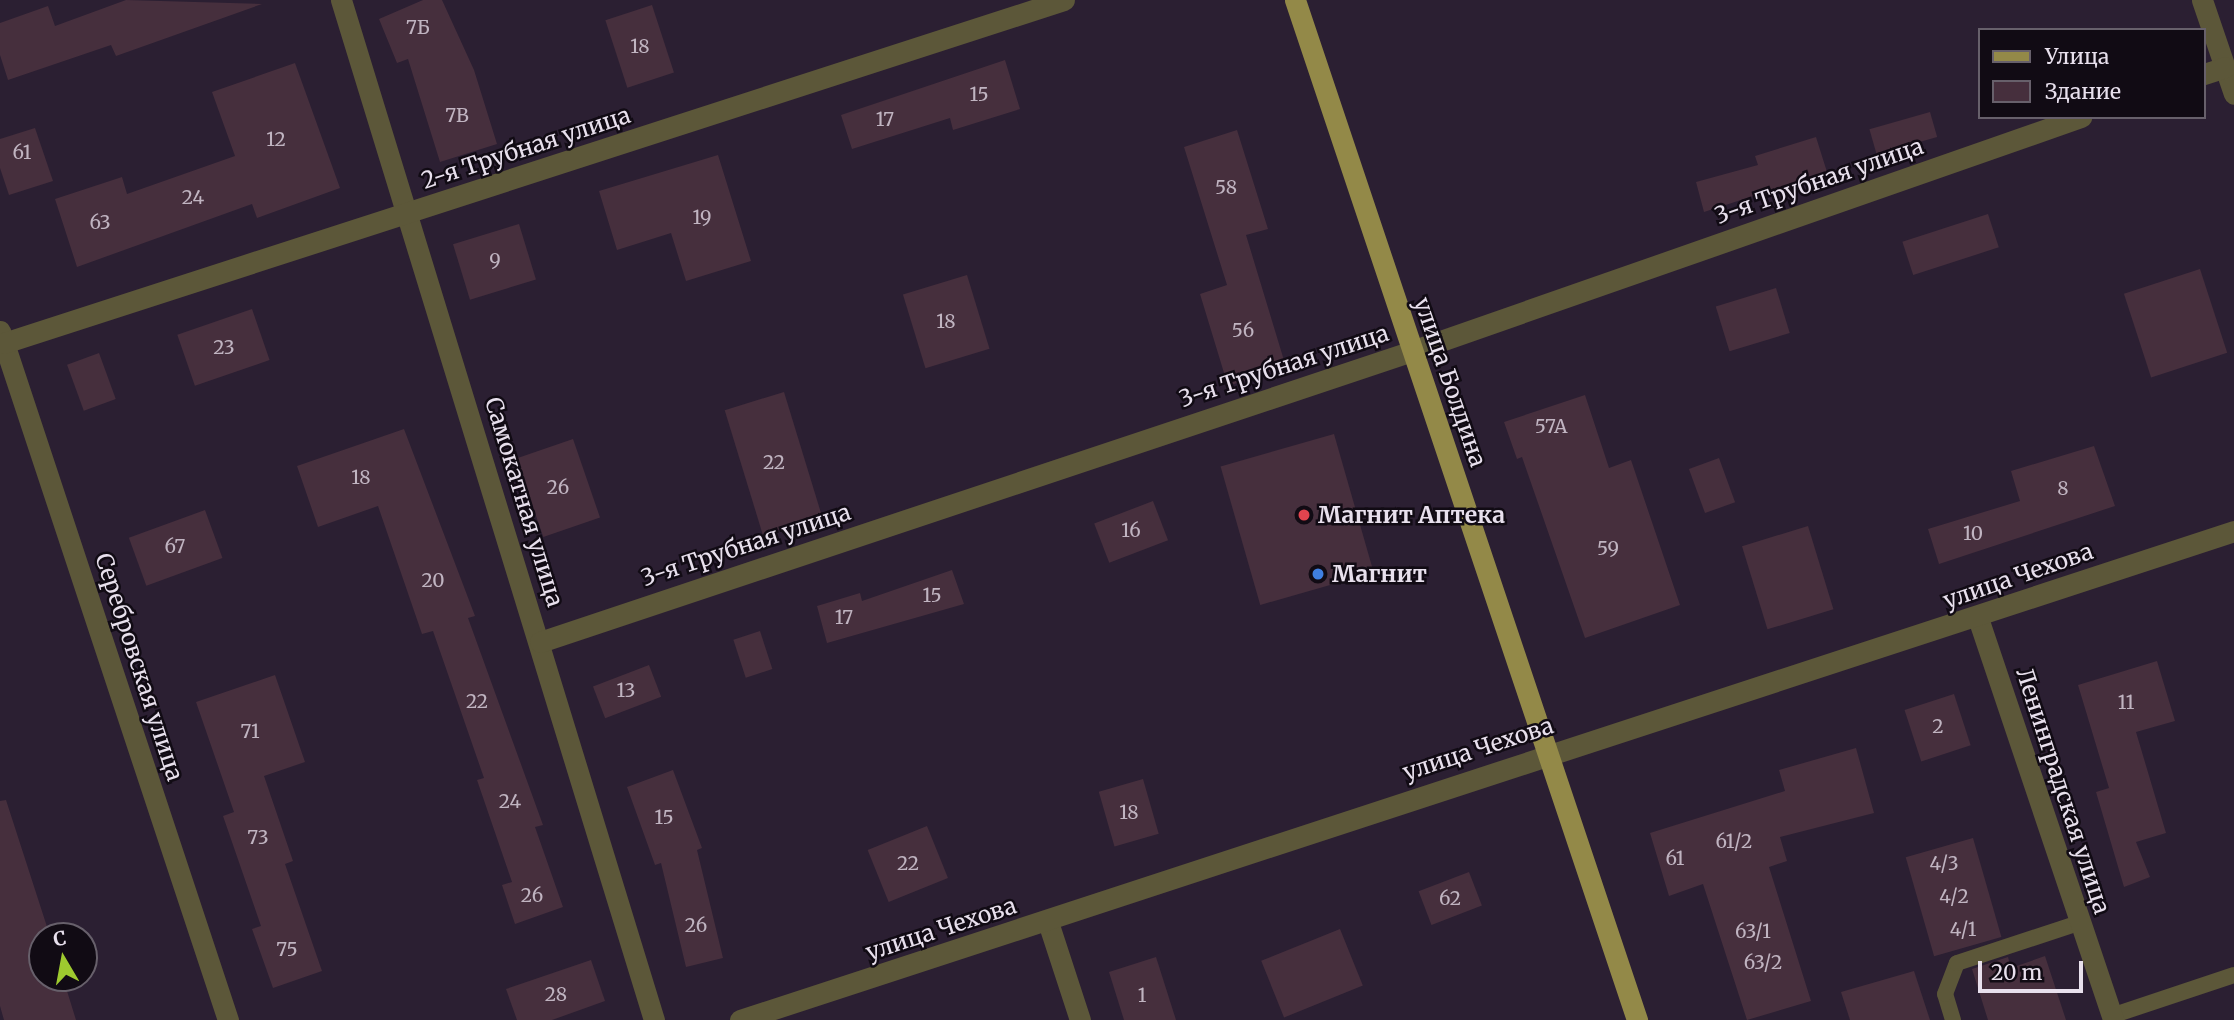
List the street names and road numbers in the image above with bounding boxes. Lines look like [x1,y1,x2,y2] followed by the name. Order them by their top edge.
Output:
[418,101,634,195] street label: 2-я Трубная улица
[1711,132,1927,230] street label: 3-я Трубная улица
[1408,294,1492,470] street label: улица Болдина
[1176,319,1392,413] street label: 3-я Трубная улица
[479,394,569,610] street label: Самокатная улица
[638,498,854,592] street label: 3-я Трубная улица
[1939,537,2097,615] street label: улица Чехова
[89,550,189,784] street label: Серебровская улица
[2010,665,2116,917] street label: Ленинградская улица
[1399,712,1557,786] street label: улица Чехова
[862,892,1020,966] street label: улица Чехова

